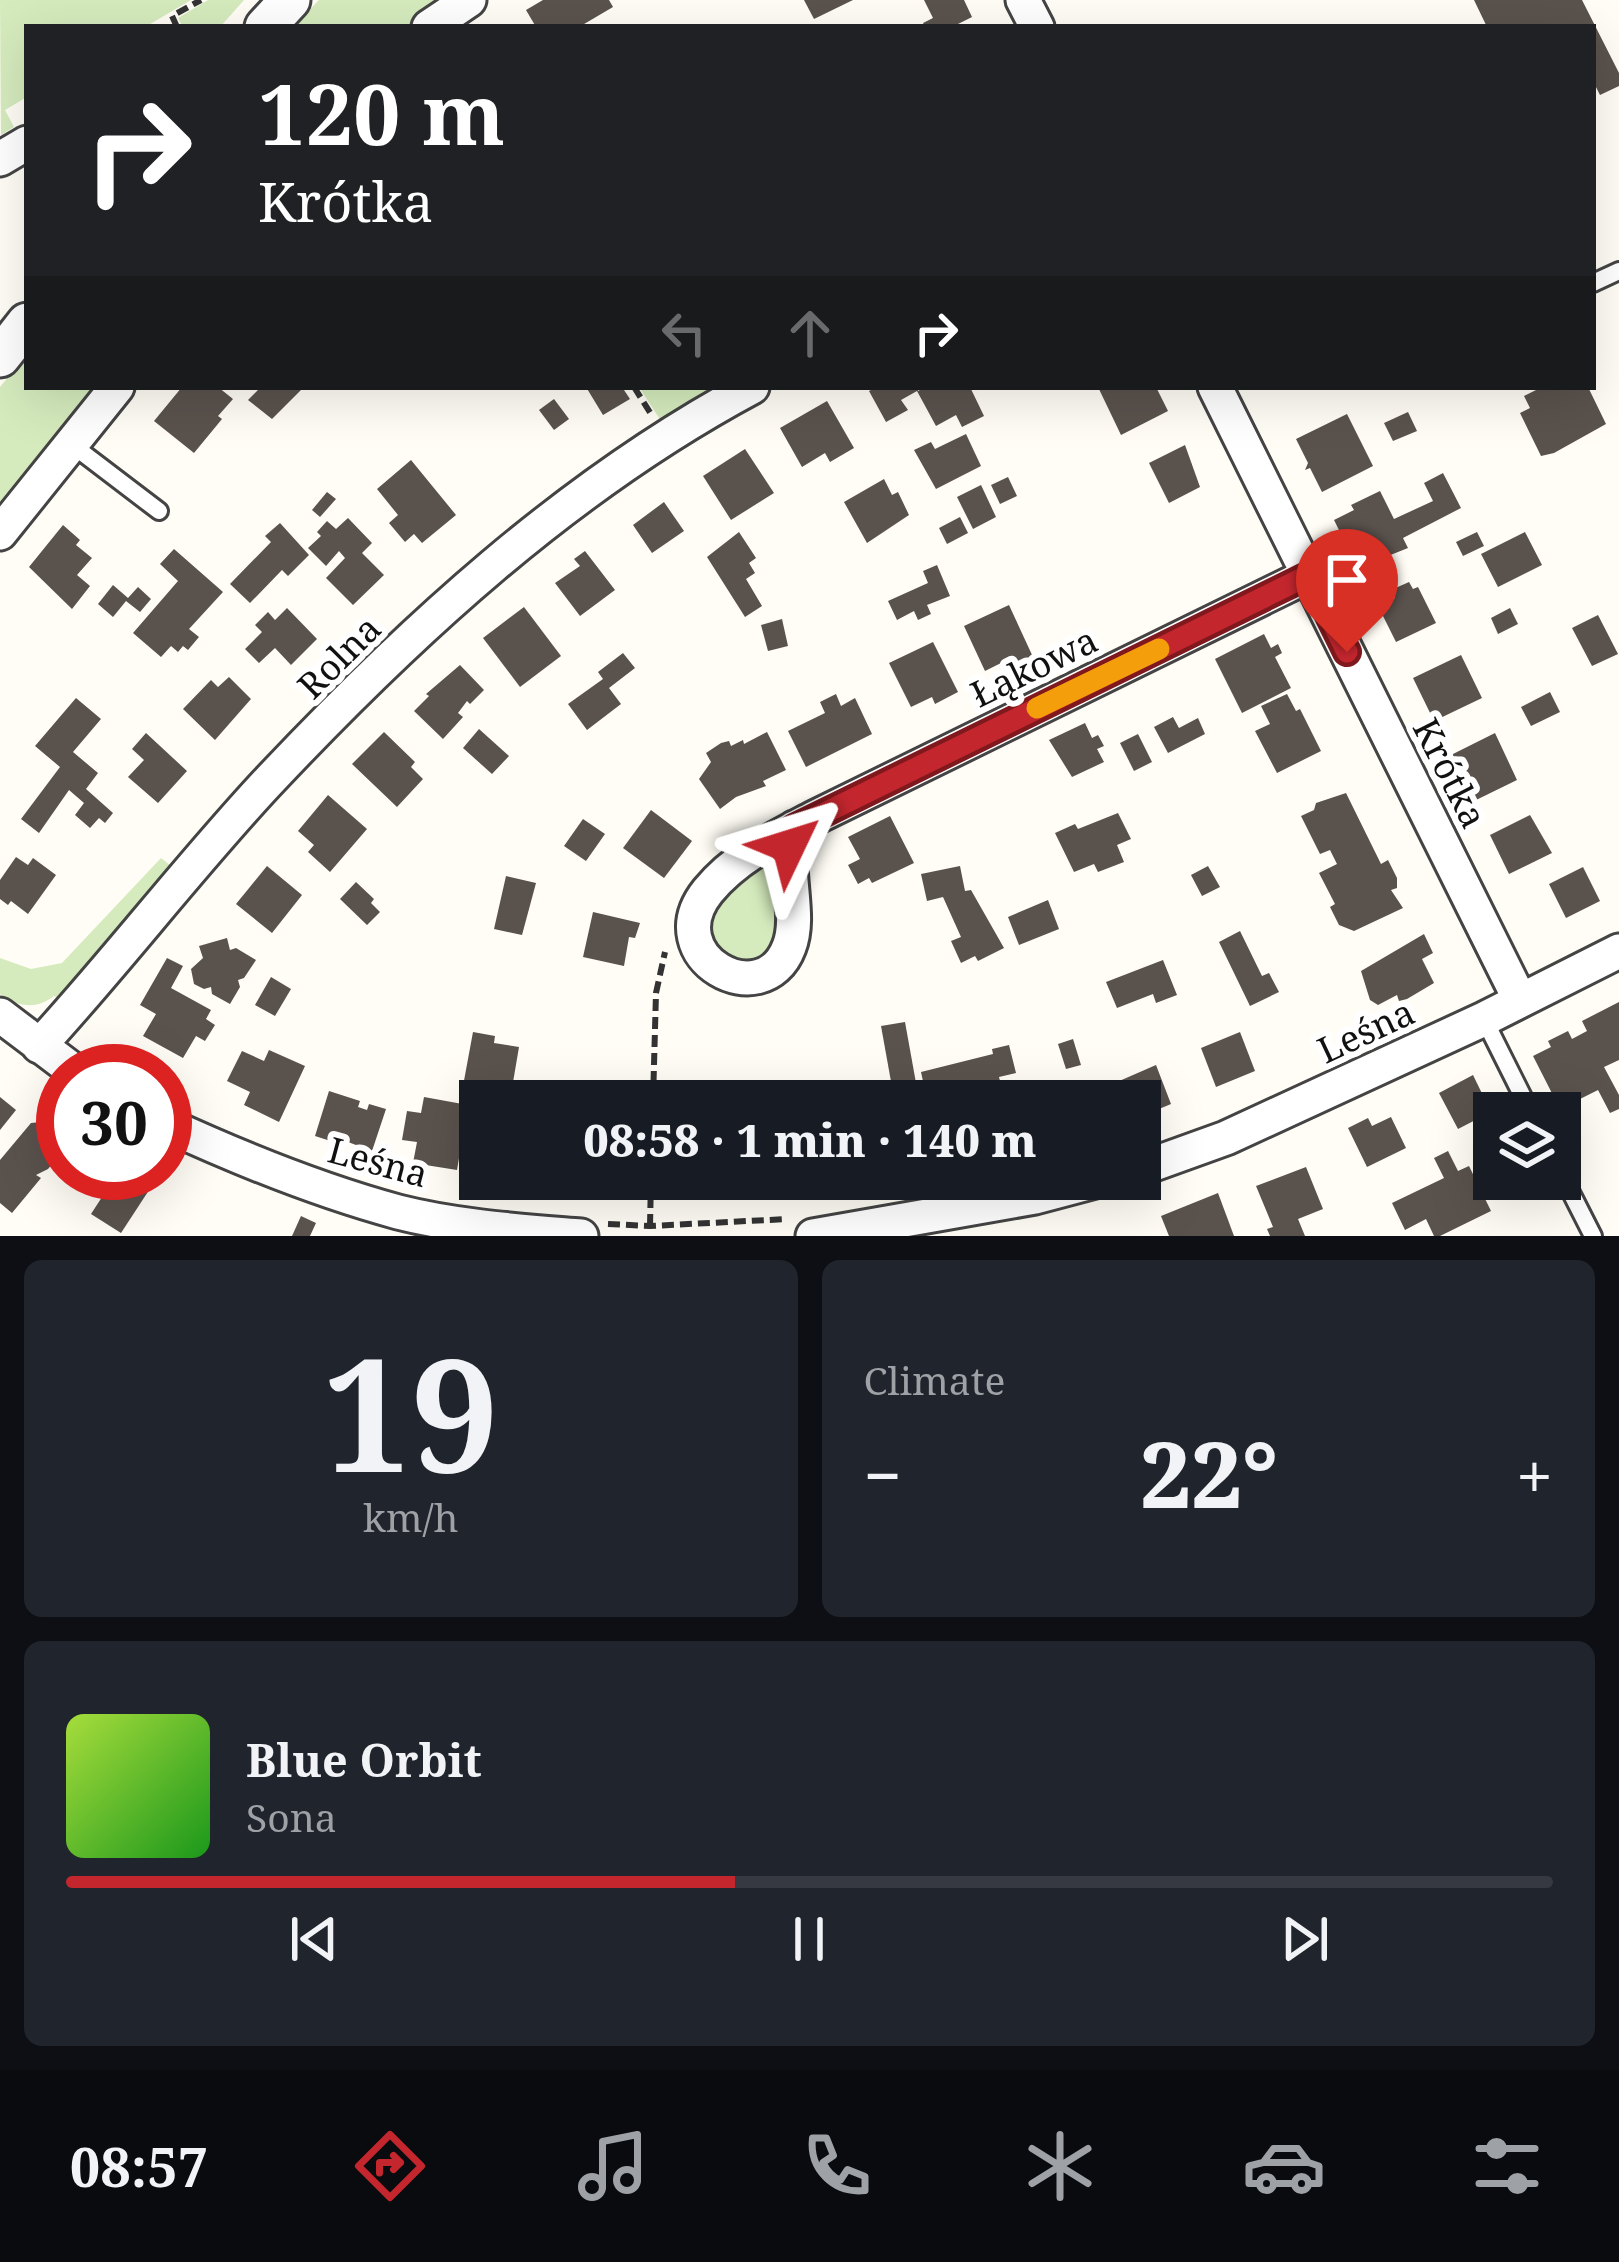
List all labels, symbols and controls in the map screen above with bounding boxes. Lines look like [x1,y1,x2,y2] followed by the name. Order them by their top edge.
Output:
[258,55,505,170] text: 120 m
[60,72,216,228] icon: right
[258,164,433,238] text: Krótka
[651,300,717,366] icon: left
[777,300,843,366] icon: ahead
[903,300,969,366] icon: right
[1296,529,1398,652] pin
[1314,547,1380,613] icon: arrive
[286,604,391,709] street label: Rolna
[962,615,1105,718] street label: Łąkowa
[1402,710,1499,836] street label: Krótka
[726,783,852,909] position arrow
[1309,987,1422,1074] street label: Leśna
[36,1044,192,1200] speed limit sign: 30
[1473,1092,1581,1200] map controls
[1473,1092,1581,1200] button: layers
[583,1109,1037,1170] text: 08:58 · 1 min · 140 m
[323,1125,433,1198] street label: Leśna
[323,1305,499,1518] text: 19
[864,1353,1005,1406] text: Climate
[1140,1412,1278,1534] text: 22°
[864,1429,902,1519] text: −
[1516,1429,1553,1519] text: +
[363,1490,459,1543] text: km/h
[246,1729,482,1790] text: Blue Orbit
[246,1790,337,1843] text: Sona
[281,1906,347,1972] icon: previous
[776,1906,842,1972] icon: pause
[1272,1906,1338,1972] icon: next
[348,2124,432,2208] icon: directions
[571,2124,655,2208] icon: music
[795,2124,879,2208] icon: phone
[1018,2124,1102,2208] icon: climate
[1242,2124,1326,2208] icon: car
[1465,2124,1549,2208] icon: filters
[70,2129,208,2203] text: 08:57

